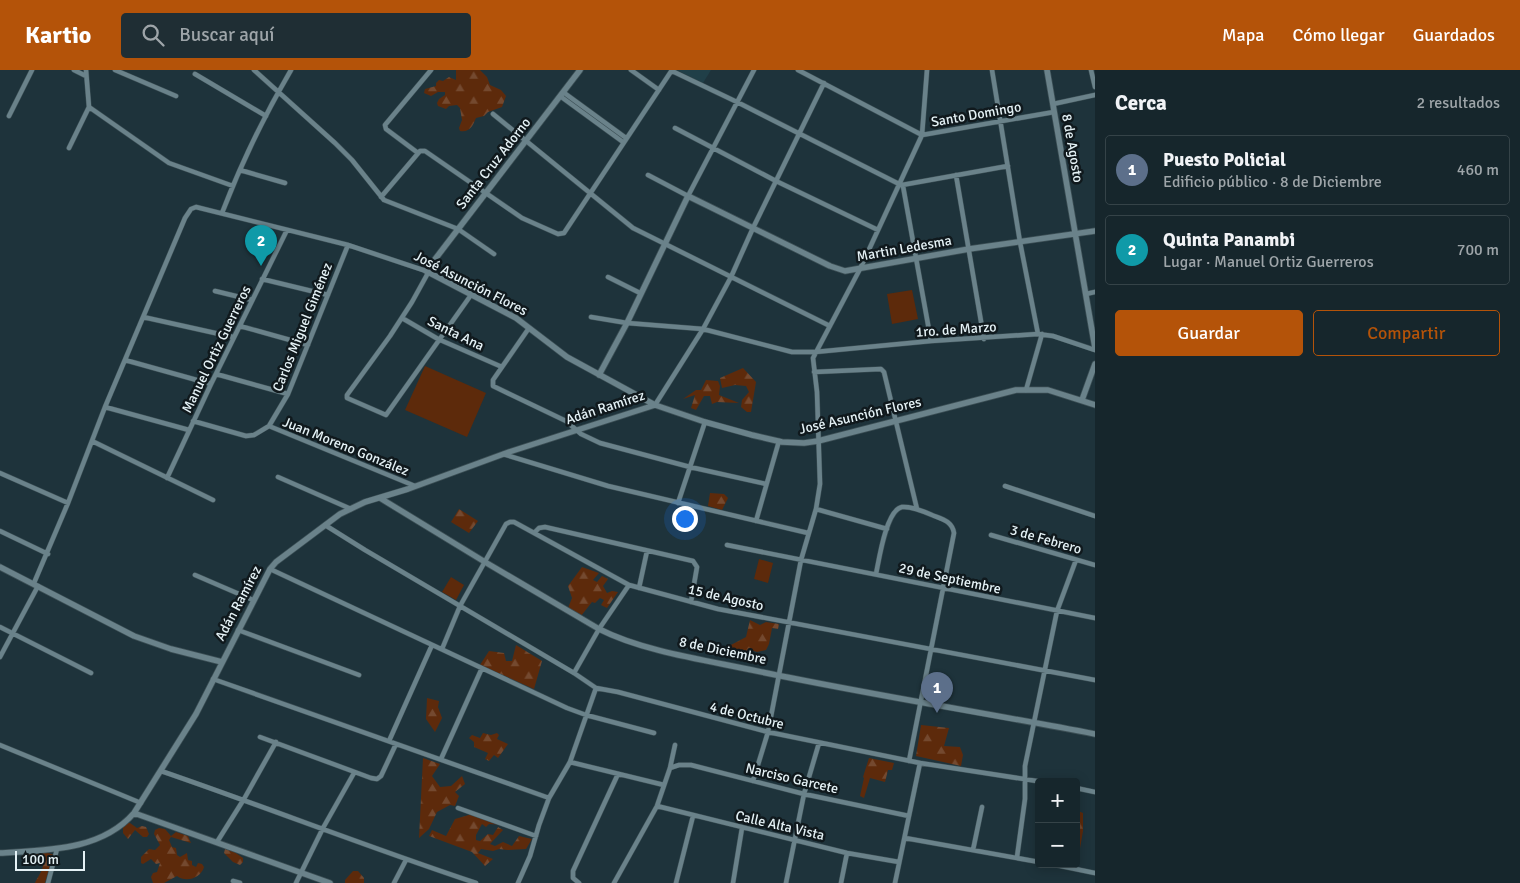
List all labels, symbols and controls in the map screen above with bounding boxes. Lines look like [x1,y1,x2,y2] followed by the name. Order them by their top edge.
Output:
[121,13,471,58] search box
[25,20,91,50] text: Kartio
[139,21,167,49] icon: search
[179,23,274,47] text: Buscar aquí
[1222,24,1264,46] text: Mapa
[1292,24,1385,46] text: Cómo llegar
[1413,24,1495,46] text: Guardados
[1115,90,1167,116] text: Cerca
[1417,93,1500,113] text: 2 resultados
[930,98,1023,131] street label: Santo Domingo
[1058,112,1087,184] street label: 8 de Agosto
[452,114,534,212] street label: Santa Cruz Adorno
[1163,148,1286,172] text: Puesto Policial
[1128,160,1136,180] text: 1
[1457,160,1499,180] text: 460 m
[1163,172,1382,192] text: Edificio público · 8 de Diciembre
[245,225,277,266] pin: 2
[1163,228,1295,252] text: Quinta Panambi
[855,232,953,265] street label: Martin Ledesma
[1128,240,1136,260] text: 2
[1457,240,1499,260] text: 700 m
[411,248,530,319] street label: José Asunción Flores
[1163,252,1374,272] text: Lugar · Manuel Ortiz Guerreros
[269,260,336,394] street label: Carlos Miguel Giménez
[178,283,255,416] street label: Manuel Ortiz Guerreros
[1115,310,1303,356] button: Guardar
[1313,310,1500,356] button: Compartir
[425,312,487,354] street label: Santa Ana
[915,318,997,341] street label: 1ro. de Marzo
[563,387,647,428] street label: Adán Ramírez
[797,393,923,438] street label: José Asunción Flores
[280,413,411,480] street label: Juan Moreno González
[672,506,698,532] your location
[1008,521,1084,558] street label: 3 de Febrero
[897,559,1003,598] street label: 29 de Septiembre
[212,563,265,644] street label: Adán Ramírez
[686,581,765,614] street label: 15 de Agosto
[678,633,768,668] street label: 8 de Diciembre
[921,672,953,713] pin: 1
[708,698,786,733] street label: 4 de Octubre
[744,760,840,797] street label: Narciso Garcete
[1035,778,1080,868] map controls
[1035,778,1080,823] button: +
[734,807,826,844] street label: Calle Alta Vista
[1035,823,1080,868] button: −
[15,848,85,871] scale bar
[22,851,59,868] text: 100 m

